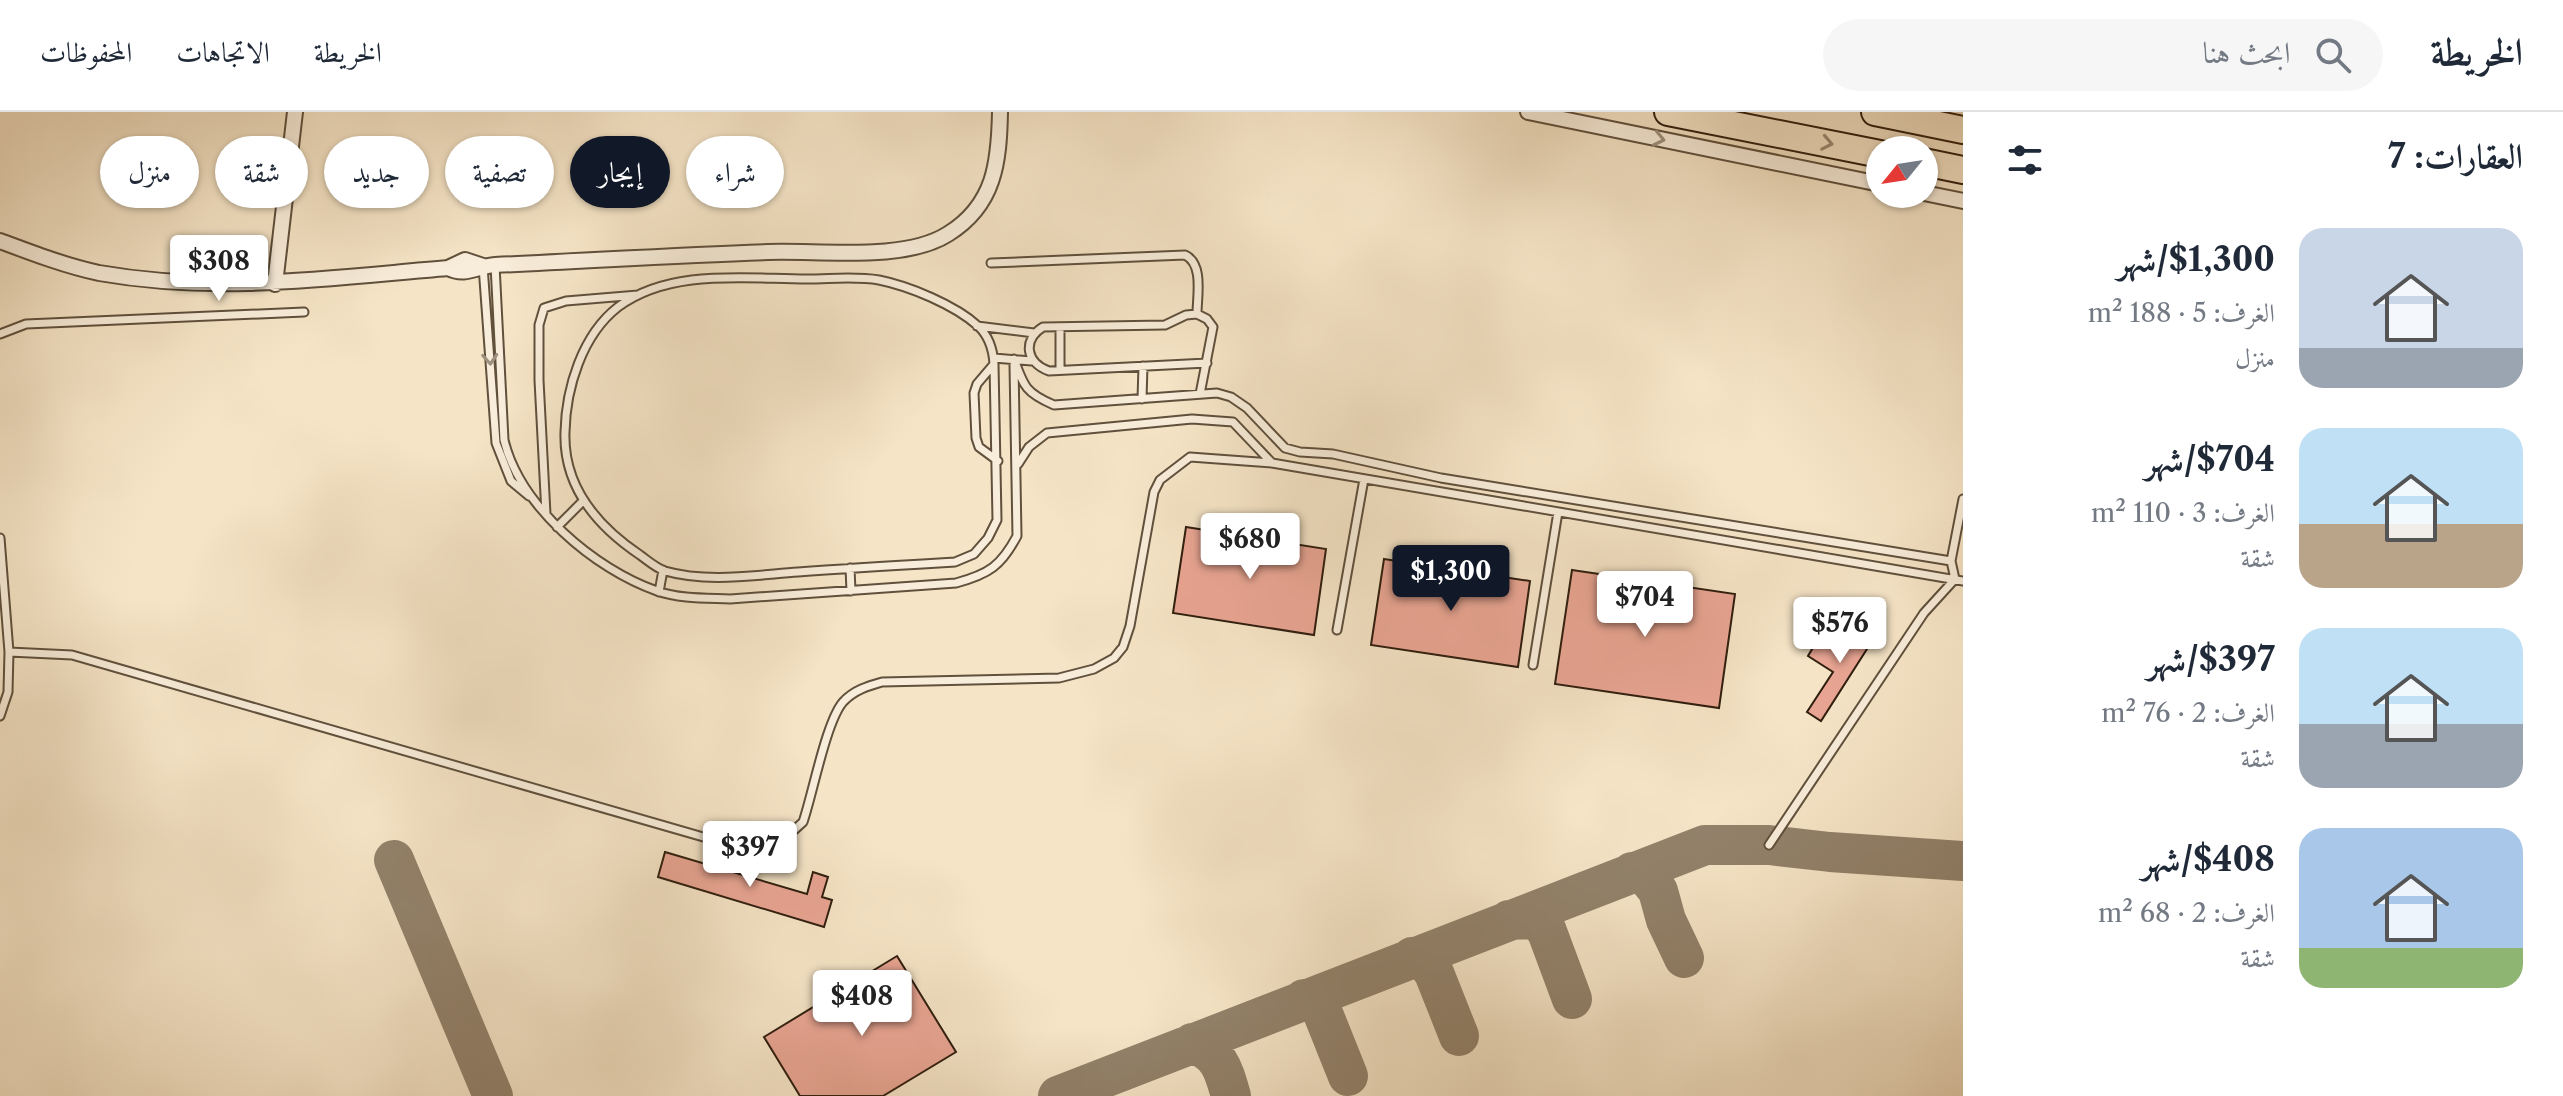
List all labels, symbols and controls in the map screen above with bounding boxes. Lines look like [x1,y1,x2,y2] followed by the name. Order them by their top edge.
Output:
[1823,19,2383,91] search box
[2431,28,2523,75] text: الخريطة
[2311,33,2355,77] icon: search
[2203,34,2291,71] text: ابحث هنا
[40,35,132,69] text: المحفوظات
[176,35,270,69] text: الاتجاهات
[314,35,382,69] text: الخريطة
[1652,130,1666,147] one-way arrow
[1819,134,1833,151] one-way arrow
[2388,135,2523,177] text: العقارات: 7
[100,136,199,208] chip: منزل
[215,136,308,208] chip: شقة
[324,136,429,208] chip: جديد
[445,136,554,208] chip: تصفية
[570,136,670,208] chip: إيجار
[686,136,784,208] chip: شراء
[1866,136,1938,208] north arrow
[1866,136,1938,208] map controls
[2003,138,2047,182] icon: filters
[172,235,266,303] pin: $308
[2117,238,2275,280] text: $1,300/شهر
[188,245,250,277] text: $308
[2363,260,2459,356] icon: home
[2088,297,2275,329] text: الغرف: 5 · 188 m²
[2235,342,2275,374] text: منزل
[481,353,498,366] one-way arrow
[2145,438,2275,480] text: $704/شهر
[2363,460,2459,556] icon: home
[2091,497,2275,529] text: الغرف: 3 · 110 m²
[1203,513,1297,581] pin: $680
[1219,523,1281,555] text: $680
[2241,542,2275,574] text: شقة
[1386,545,1516,613] pin: $1,300
[1410,555,1492,587] text: $1,300
[1598,571,1692,639] pin: $704
[1615,581,1675,613] text: $704
[1793,597,1887,665] pin: $576
[1811,607,1869,639] text: $576
[2147,638,2275,680] text: $397/شهر
[2363,660,2459,756] icon: home
[2101,697,2275,729] text: الغرف: 2 · 76 m²
[2241,742,2275,774] text: شقة
[703,821,797,889] pin: $397
[721,831,779,863] text: $397
[2142,838,2275,880] text: $408/شهر
[2363,860,2459,956] icon: home
[2098,897,2275,929] text: الغرف: 2 · 68 m²
[2241,942,2275,974] text: شقة
[815,970,909,1038] pin: $408
[831,980,893,1012] text: $408

